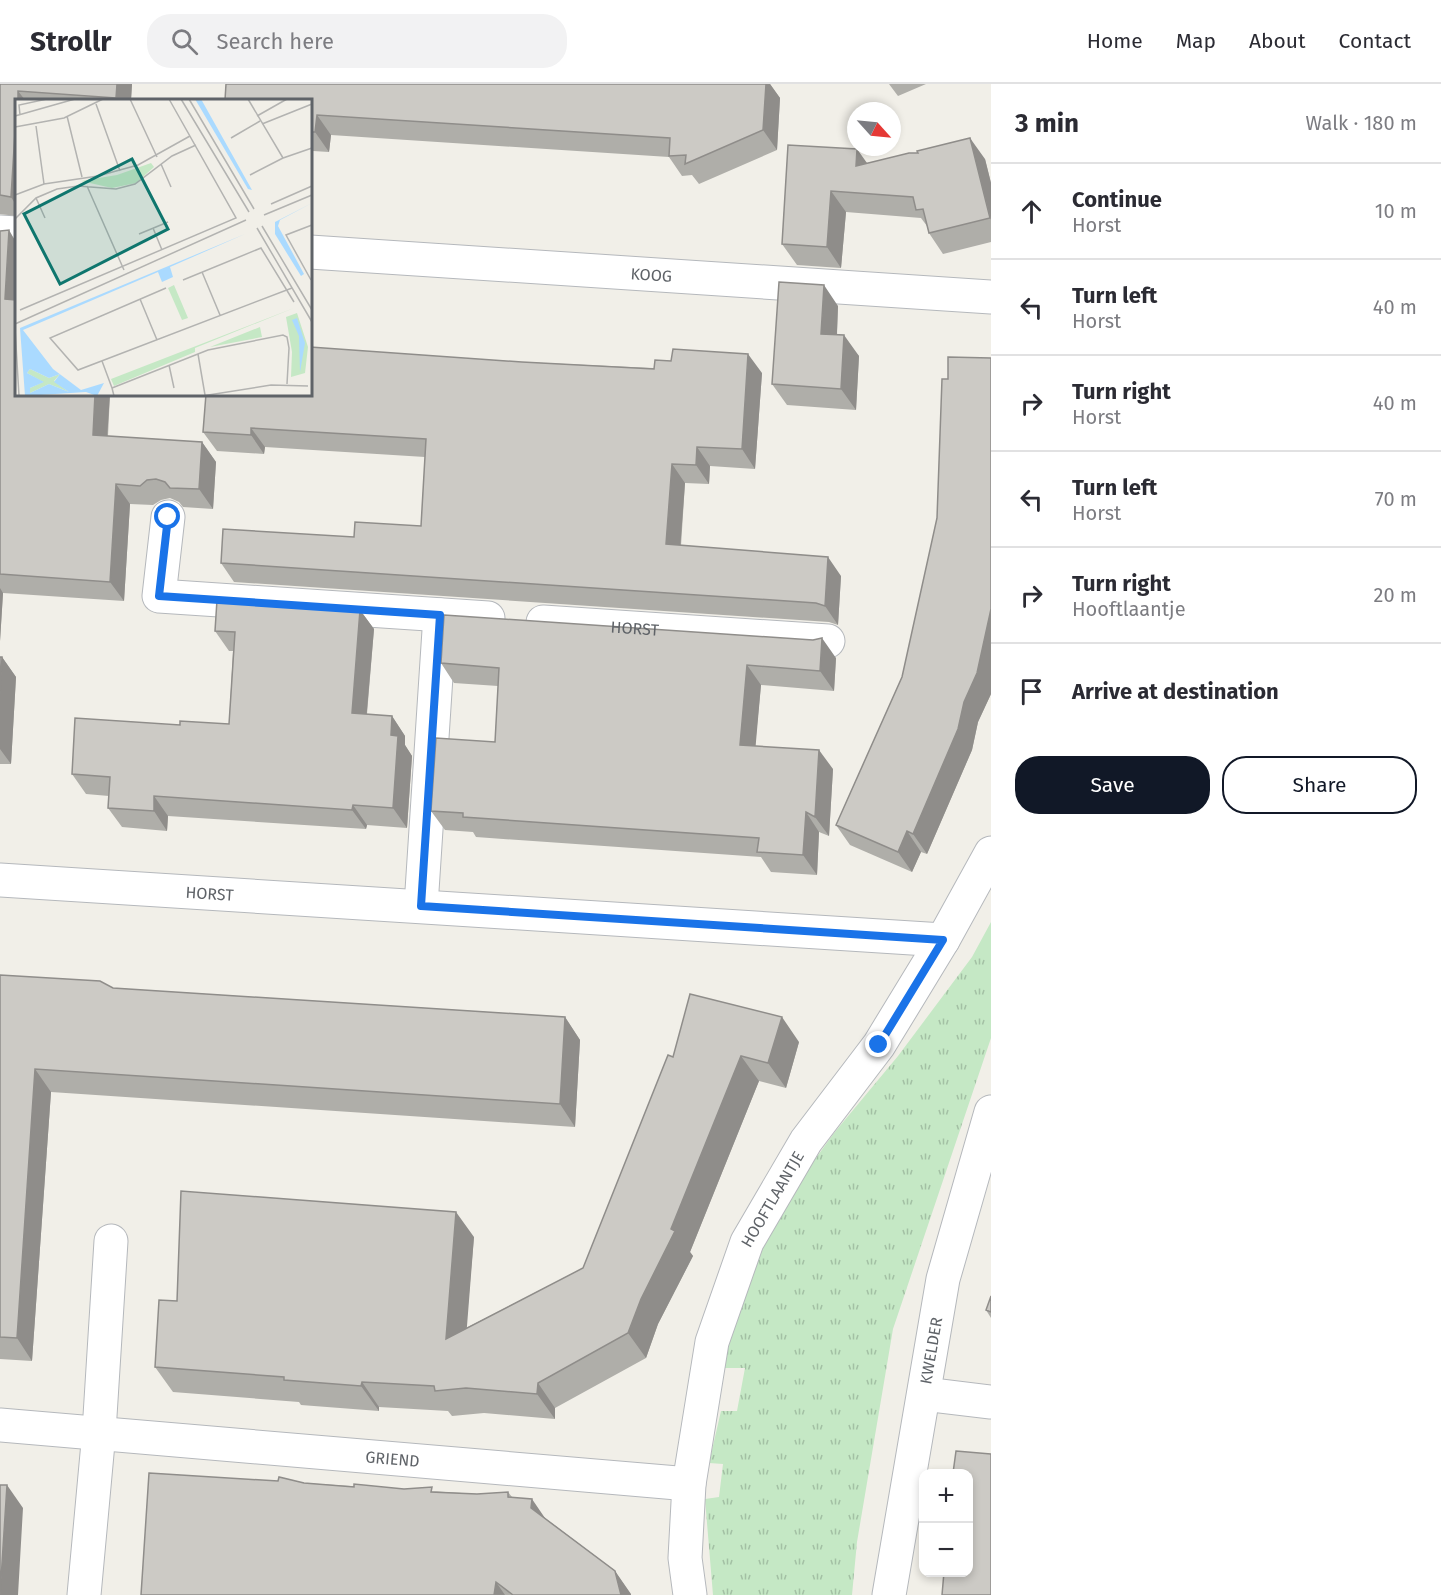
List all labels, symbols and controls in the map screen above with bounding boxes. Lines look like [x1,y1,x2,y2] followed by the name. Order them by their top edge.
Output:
[147,14,567,68] search box
[30,25,111,58] text: Strollr
[168,25,201,58] icon: search
[216,28,334,55] text: Search here
[1087,28,1143,54] text: Home
[1176,28,1216,54] text: Map
[1249,28,1306,54] text: About
[1339,28,1411,54] text: Contact
[15,99,312,396] inset map
[847,102,901,156] north arrow
[1015,108,1079,139] text: 3 min
[1306,111,1417,135] text: Walk · 180 m
[1072,186,1162,213] text: Continue
[1015,195,1048,228] icon: ahead
[1375,199,1417,223] text: 10 m
[1072,213,1121,237] text: Horst
[630,264,673,286] street label: KOOG
[1072,282,1157,309] text: Turn left
[1015,291,1048,324] icon: left
[1373,295,1417,319] text: 40 m
[1072,309,1121,333] text: Horst
[1072,378,1171,405] text: Turn right
[1015,387,1048,420] icon: right
[1373,391,1417,415] text: 40 m
[1072,405,1121,429] text: Horst
[1072,474,1157,501] text: Turn left
[1015,483,1048,516] icon: left
[1375,487,1417,511] text: 70 m
[1072,501,1121,525] text: Horst
[154,503,180,529] route start
[1072,570,1171,597] text: Turn right
[1015,579,1048,612] icon: right
[1374,583,1417,607] text: 20 m
[1072,597,1186,621] text: Hooftlaantje
[610,618,660,640] street label: HORST
[1015,675,1048,708] icon: arrive
[1072,678,1279,705] text: Arrive at destination
[1015,756,1210,814] button: Save
[1222,756,1417,814] button: Share
[185,883,235,905] street label: HORST
[865,1031,891,1057] route end
[737,1148,808,1251] street label: HOOFTLAANTJE
[916,1315,946,1386] street label: KWELDER
[365,1447,420,1471] street label: GRIEND
[919,1469,973,1577] map controls
[919,1469,973,1523] button: +
[919,1523,973,1577] button: −

